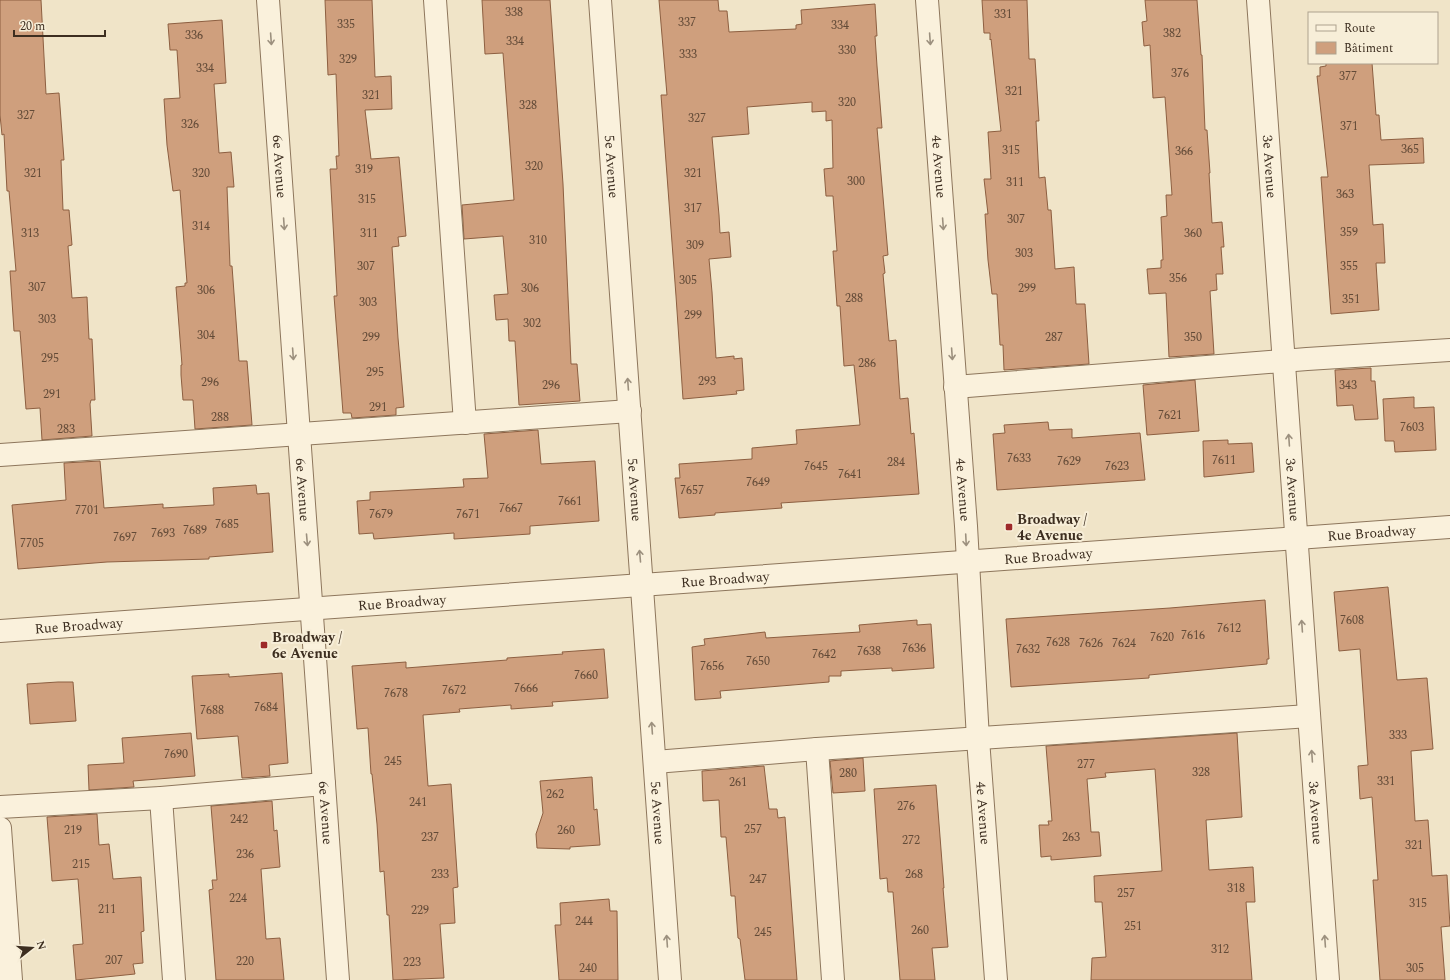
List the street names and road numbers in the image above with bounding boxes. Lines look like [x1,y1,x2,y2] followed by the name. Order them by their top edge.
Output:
[267,134,292,199] street label: 6e Avenue
[599,134,624,199] street label: 5e Avenue
[926,134,952,199] street label: 4e Avenue
[1257,134,1282,199] street label: 3e Avenue
[290,457,315,522] street label: 6e Avenue
[622,457,647,522] street label: 5e Avenue
[950,457,976,522] street label: 4e Avenue
[1280,457,1305,522] street label: 3e Avenue
[1327,519,1418,547] street label: Rue Broadway
[1003,543,1095,570] street label: Rue Broadway
[680,566,771,593] street label: Rue Broadway
[357,589,448,616] street label: Rue Broadway
[34,612,125,639] street label: Rue Broadway
[313,781,338,846] street label: 6e Avenue
[645,781,670,846] street label: 5e Avenue
[970,781,996,846] street label: 4e Avenue
[1303,781,1328,846] street label: 3e Avenue

